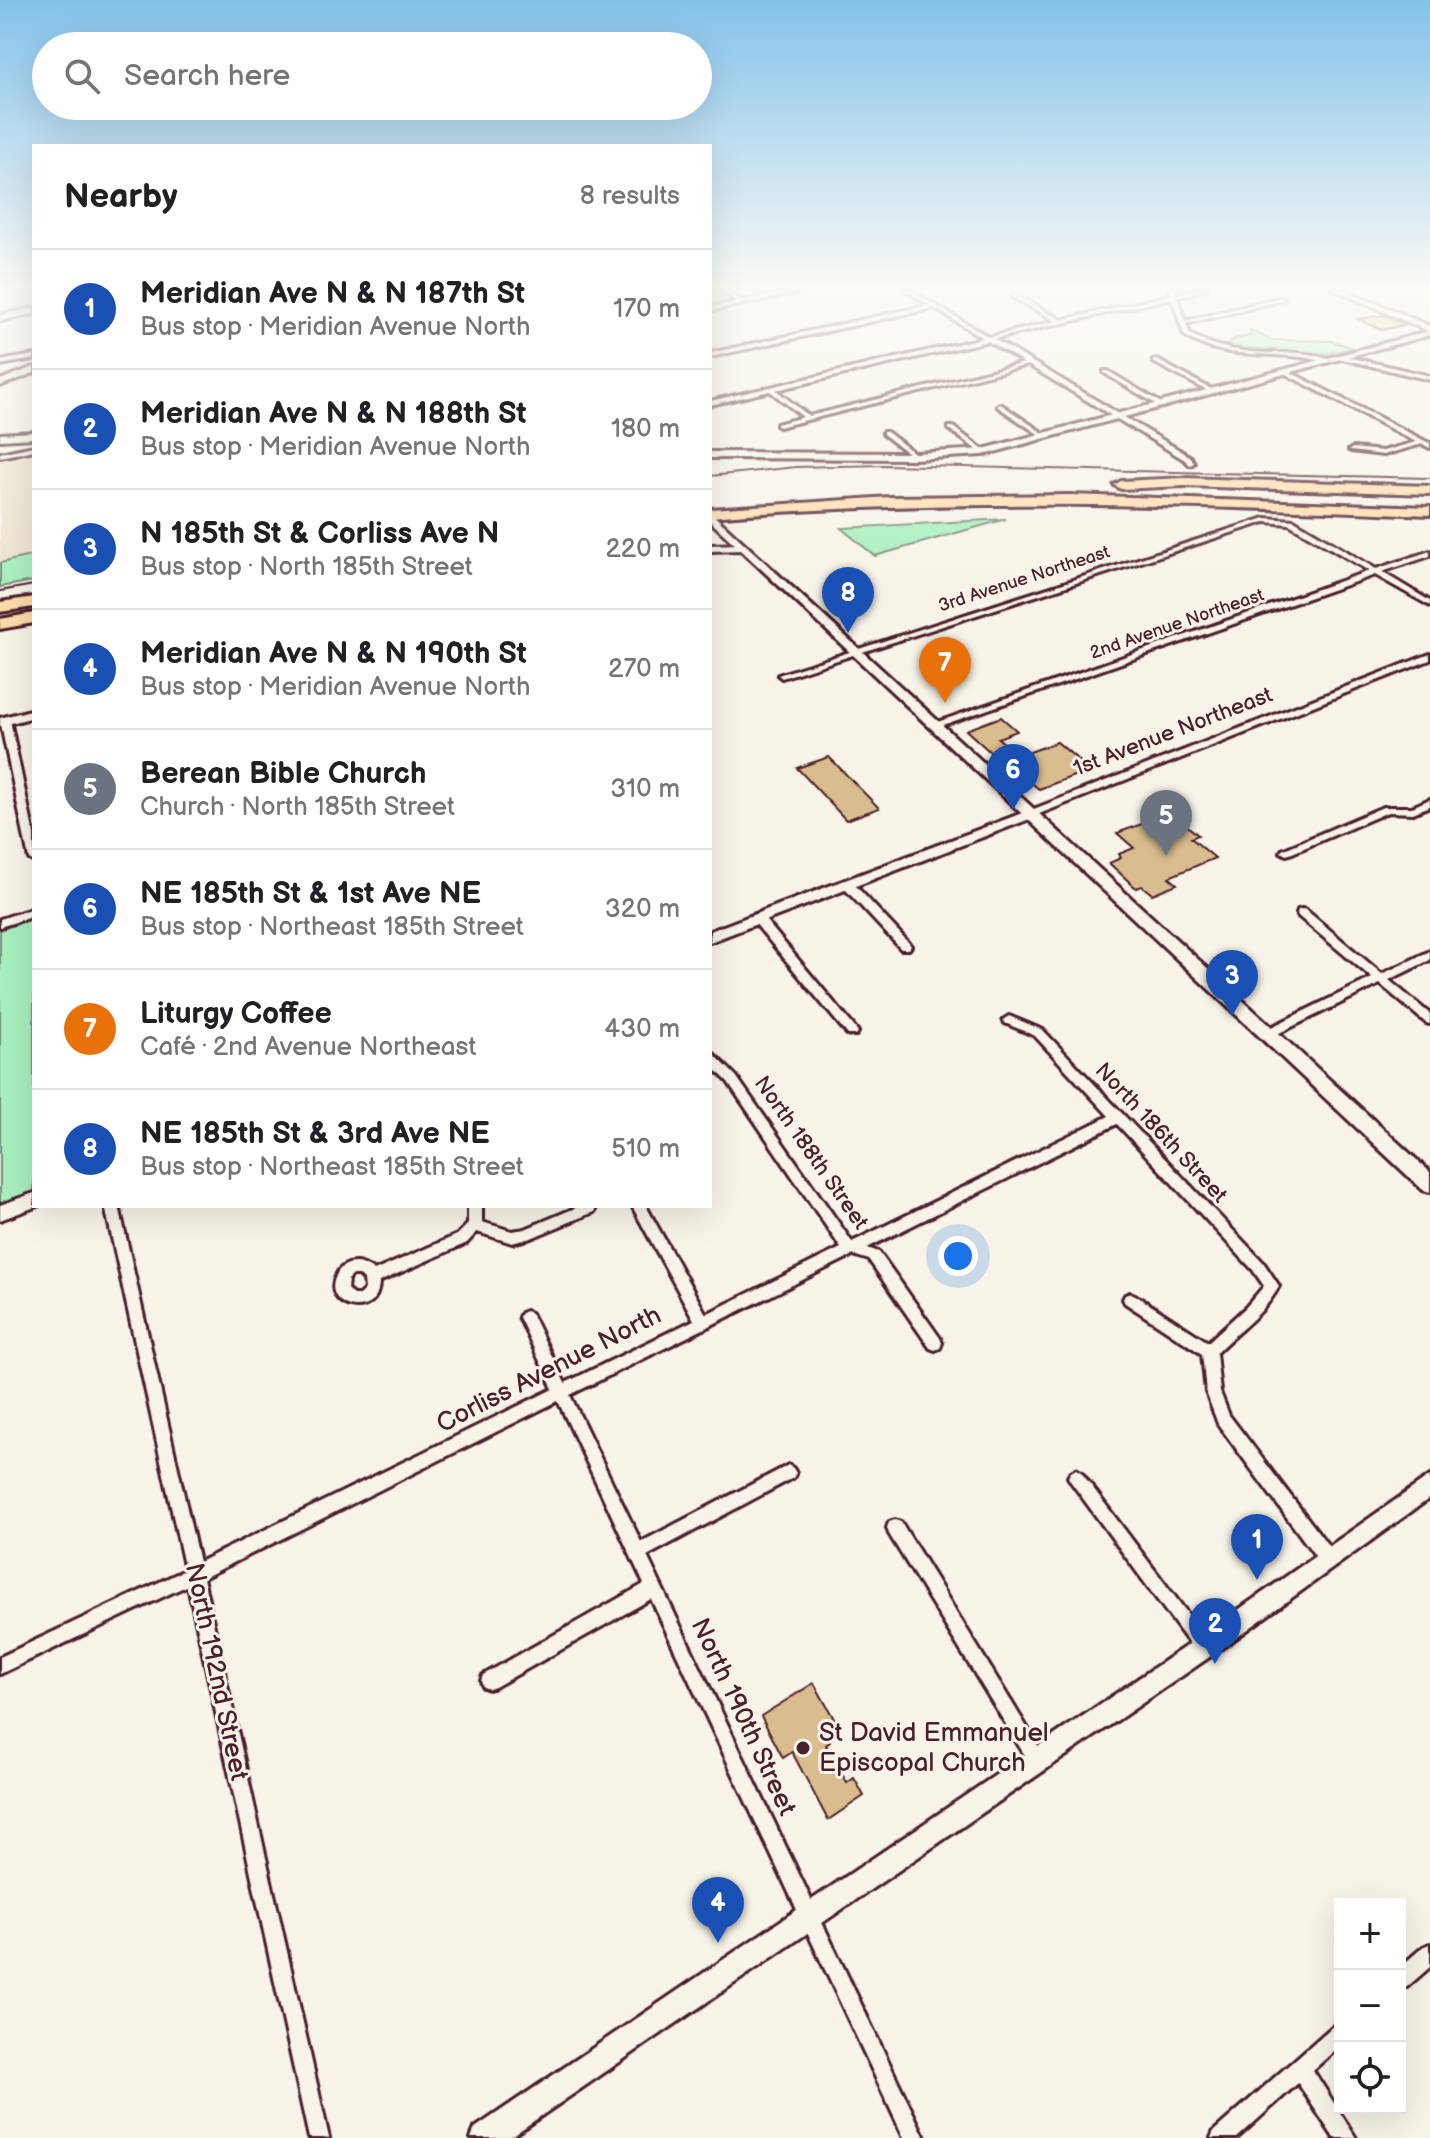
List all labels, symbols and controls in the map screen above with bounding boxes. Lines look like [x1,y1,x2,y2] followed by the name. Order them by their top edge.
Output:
[32,32,712,120] search box
[60,54,104,98] icon: search
[124,58,290,94] text: Search here
[64,176,178,217] text: Nearby
[580,181,680,212] text: 8 results
[140,276,525,312] text: Meridian Ave N & N 187th St
[85,294,95,325] text: 1
[613,294,680,325] text: 170 m
[140,312,530,343] text: Bus stop · Meridian Avenue North
[140,396,527,432] text: Meridian Ave N & N 188th St
[82,414,98,445] text: 2
[611,414,680,445] text: 180 m
[140,432,530,463] text: Bus stop · Meridian Avenue North
[140,516,499,552] text: N 185th St & Corliss Ave N
[82,534,98,565] text: 3
[606,534,680,565] text: 220 m
[936,541,1113,617] street label: 3rd Avenue Northeast
[140,552,473,583] text: Bus stop · North 185th Street
[822,567,874,633] pin: 8
[1087,584,1267,664] street label: 2nd Avenue Northeast
[140,636,527,672] text: Meridian Ave N & N 190th St
[919,637,971,703] pin: 7
[82,654,98,685] text: 4
[608,654,680,685] text: 270 m
[140,672,530,703] text: Bus stop · Meridian Avenue North
[1070,681,1277,782] street label: 1st Avenue Northeast
[987,744,1039,810] pin: 6
[140,756,426,792] text: Berean Bible Church
[82,774,98,805] text: 5
[610,774,680,805] text: 310 m
[1140,790,1192,856] pin: 5
[140,792,455,823] text: Church · North 185th Street
[140,876,481,912] text: NE 185th St & 1st Ave NE
[82,894,98,925] text: 6
[605,894,680,925] text: 320 m
[140,912,524,943] text: Bus stop · Northeast 185th Street
[1206,950,1258,1016] pin: 3
[140,996,332,1032] text: Liturgy Coffee
[83,1014,97,1045] text: 7
[604,1014,680,1045] text: 430 m
[140,1032,476,1063] text: Café · 2nd Avenue Northeast
[1089,1057,1233,1209] street label: North 186th Street
[748,1071,874,1235] street label: North 188th Street
[140,1116,490,1152] text: NE 185th St & 3rd Ave NE
[82,1134,98,1165] text: 8
[611,1134,680,1165] text: 510 m
[140,1152,524,1183] text: Bus stop · Northeast 185th Street
[938,1236,978,1276] your location
[432,1300,666,1440] street label: Corliss Avenue North
[1231,1514,1283,1580] pin: 1
[178,1561,254,1783] street label: North 192nd Street
[1189,1598,1241,1664] pin: 2
[684,1613,802,1821] street label: North 190th Street
[819,1718,1049,1779] place label: St David Emmanuel Episcopal Church
[794,1739,812,1757] marker: St David Emmanuel Episcopal Church
[692,1877,744,1943] pin: 4
[1334,1898,1406,2114] map controls
[1334,1898,1406,1970] button: +
[1334,1970,1406,2042] button: −
[1334,2042,1406,2114] button: locate

